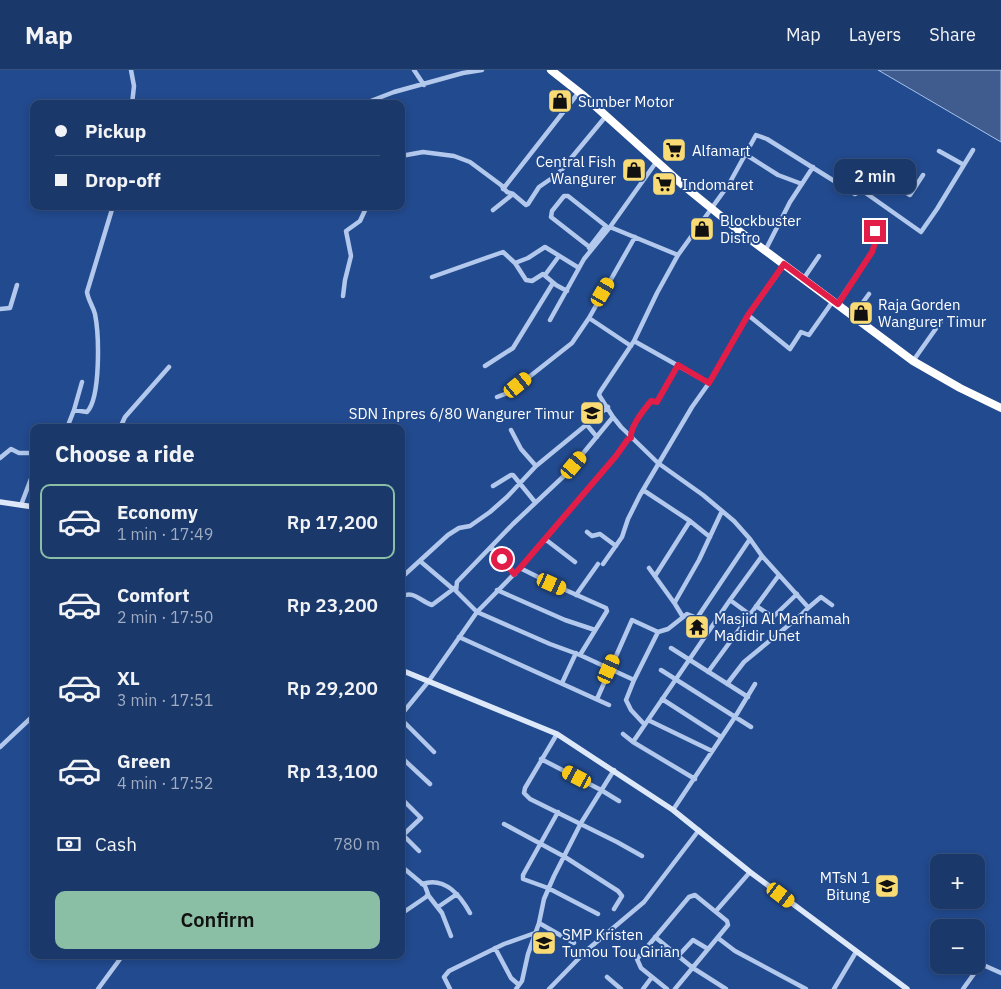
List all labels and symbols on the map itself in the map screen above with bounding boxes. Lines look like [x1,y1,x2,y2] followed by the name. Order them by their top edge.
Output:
[547,88,573,114] shop icon: Sumber Motor
[578,92,674,111] place label: Sumber Motor
[661,137,687,163] supermarket icon: Alfamart
[692,141,751,160] place label: Alfamart
[536,152,616,188] place label: Central Fish Wangurer
[621,157,647,183] shop icon: Central Fish Wangurer
[834,159,916,194] callout: 2 min
[651,171,677,197] supermarket icon: Indomaret
[682,175,754,194] place label: Indomaret
[720,211,802,247] place label: Blockbuster Distro
[689,216,715,242] shop icon: Blockbuster Distro
[864,220,886,242] route end
[589,275,616,309] car
[878,295,987,331] place label: Raja Gorden Wangurer Timur
[848,300,874,326] shop icon: Raja Gorden Wangurer Timur
[501,370,534,400] car
[579,400,605,426] school or university icon: SDN Inpres 6/80 Wangurer Timur
[349,404,574,423] place label: SDN Inpres 6/80 Wangurer Timur
[558,449,589,481] car
[491,548,513,570] route start
[535,571,568,597] car
[714,609,850,645] place label: Masjid Al Marhamah Madidir Unet
[684,614,710,640] temple icon: Masjid Al Marhamah Madidir Unet
[596,652,621,686] car
[560,763,593,791] car
[820,868,870,904] place label: MTsN 1 Bitung
[874,873,900,899] school or university icon: MTsN 1 Bitung
[764,880,797,910] car
[562,925,680,961] place label: SMP Kristen Tumou Tou Girian
[531,930,557,956] school or university icon: SMP Kristen Tumou Tou Girian

